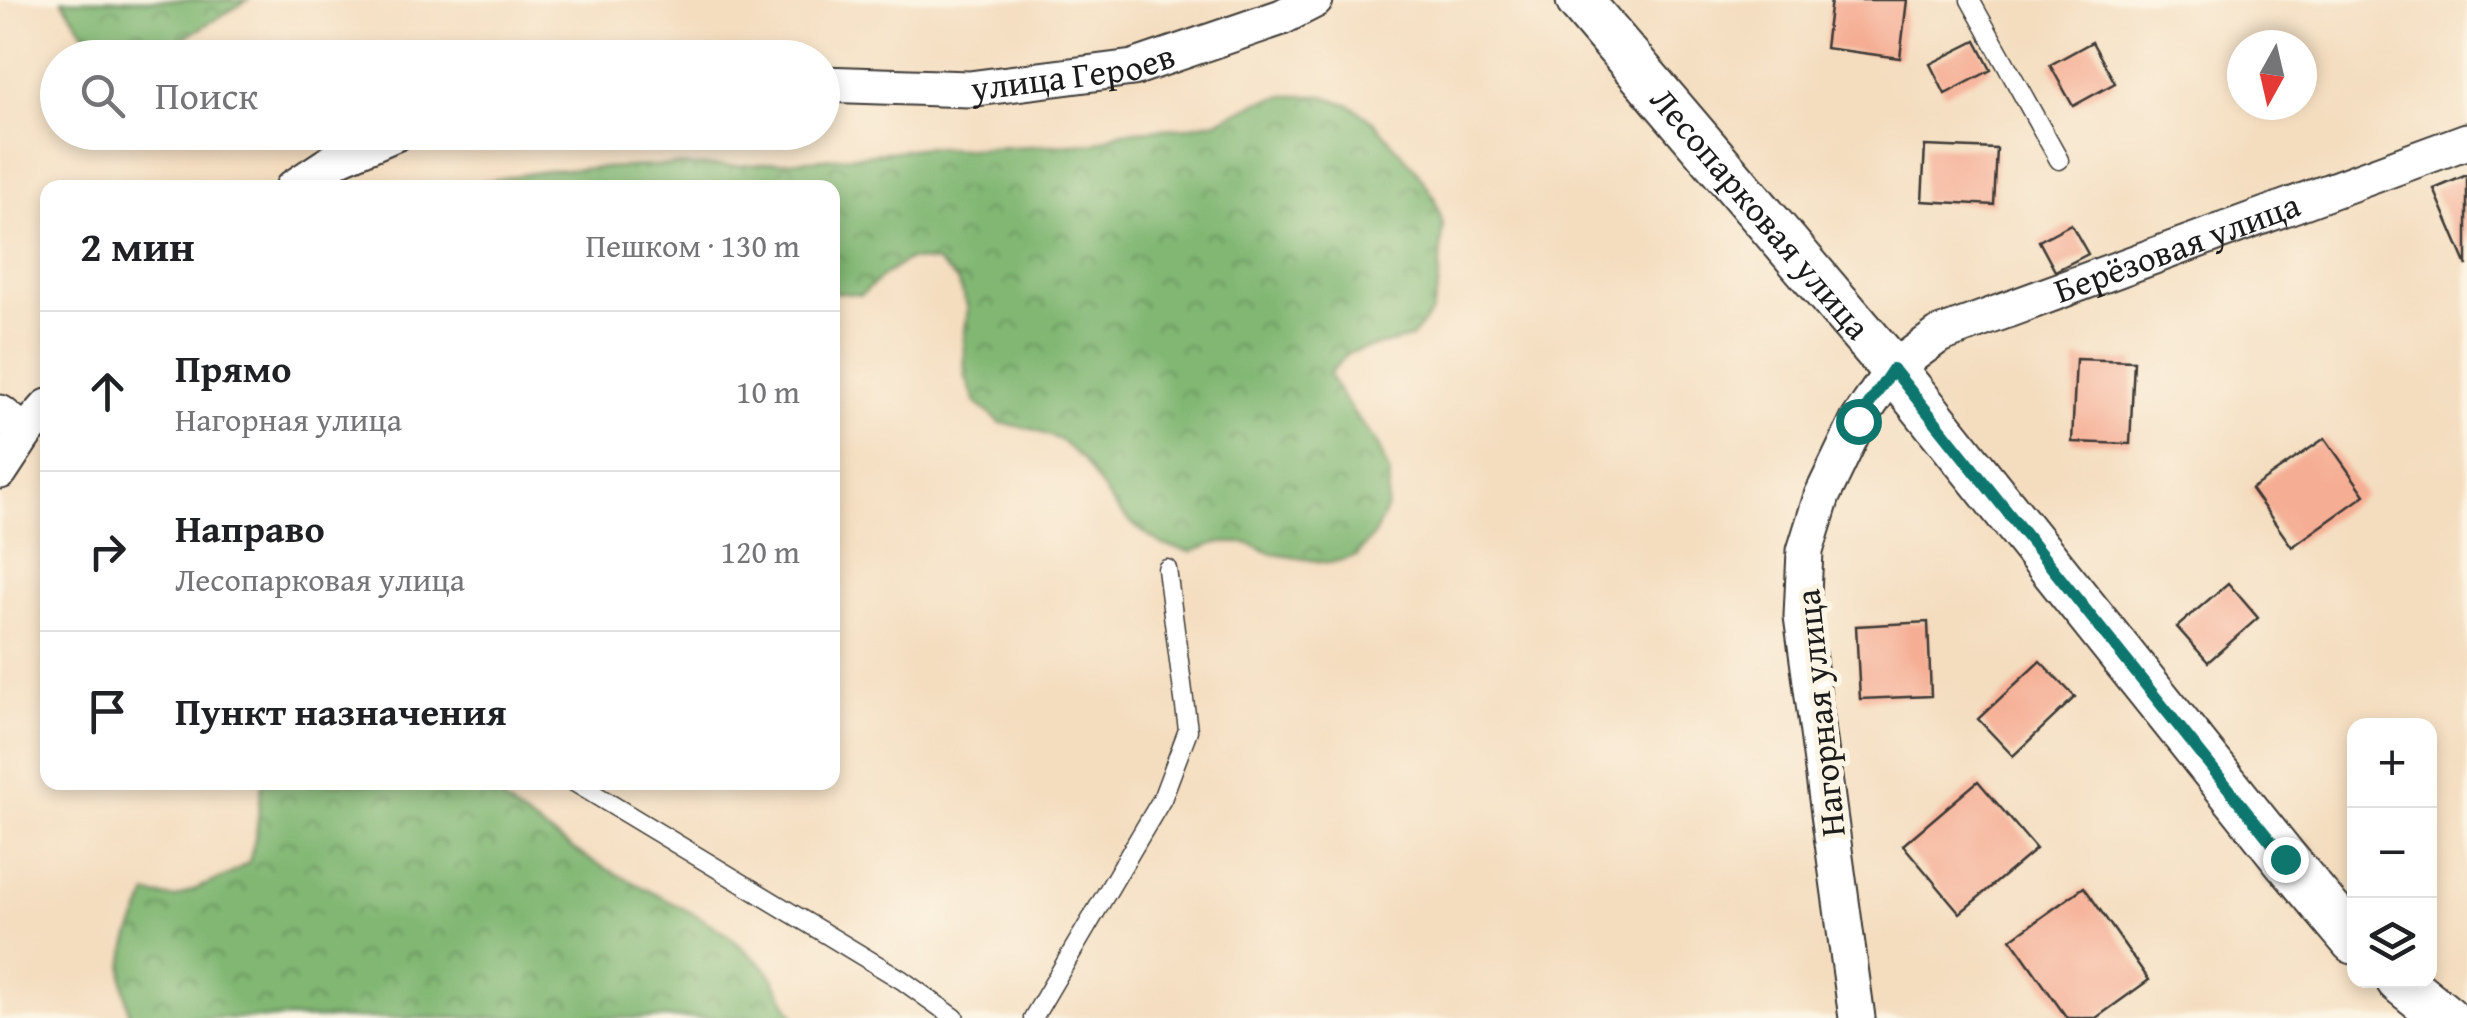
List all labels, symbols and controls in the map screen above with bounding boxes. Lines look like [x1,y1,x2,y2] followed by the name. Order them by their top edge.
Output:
[967,30,1181,114] street label: улица Героев
[2227,30,2317,120] north arrow
[40,40,840,150] search box
[155,67,258,123] text: Поиск
[75,68,130,123] icon: search
[1639,76,1883,351] street label: Лесопарковая улица
[2047,178,2307,316] street label: Берёзовая улица
[80,215,195,276] text: 2 мин
[585,222,800,269] text: Пешком · 130 m
[175,340,291,396] text: Прямо
[80,364,135,419] icon: ahead
[736,368,800,415] text: 10 m
[175,396,402,443] text: Нагорная улица
[1836,399,1882,445] route start
[175,500,325,556] text: Направо
[80,524,135,579] icon: right
[721,528,800,575] text: 120 m
[175,556,465,603] text: Лесопарковая улица
[1781,587,1858,839] street label: Нагорная улица
[175,683,507,739] text: Пункт назначения
[80,684,135,739] icon: arrive
[2347,718,2437,988] map controls
[2347,718,2437,808] button: +
[2347,808,2437,898] button: −
[2263,837,2309,883] route end
[2347,898,2437,988] button: layers

